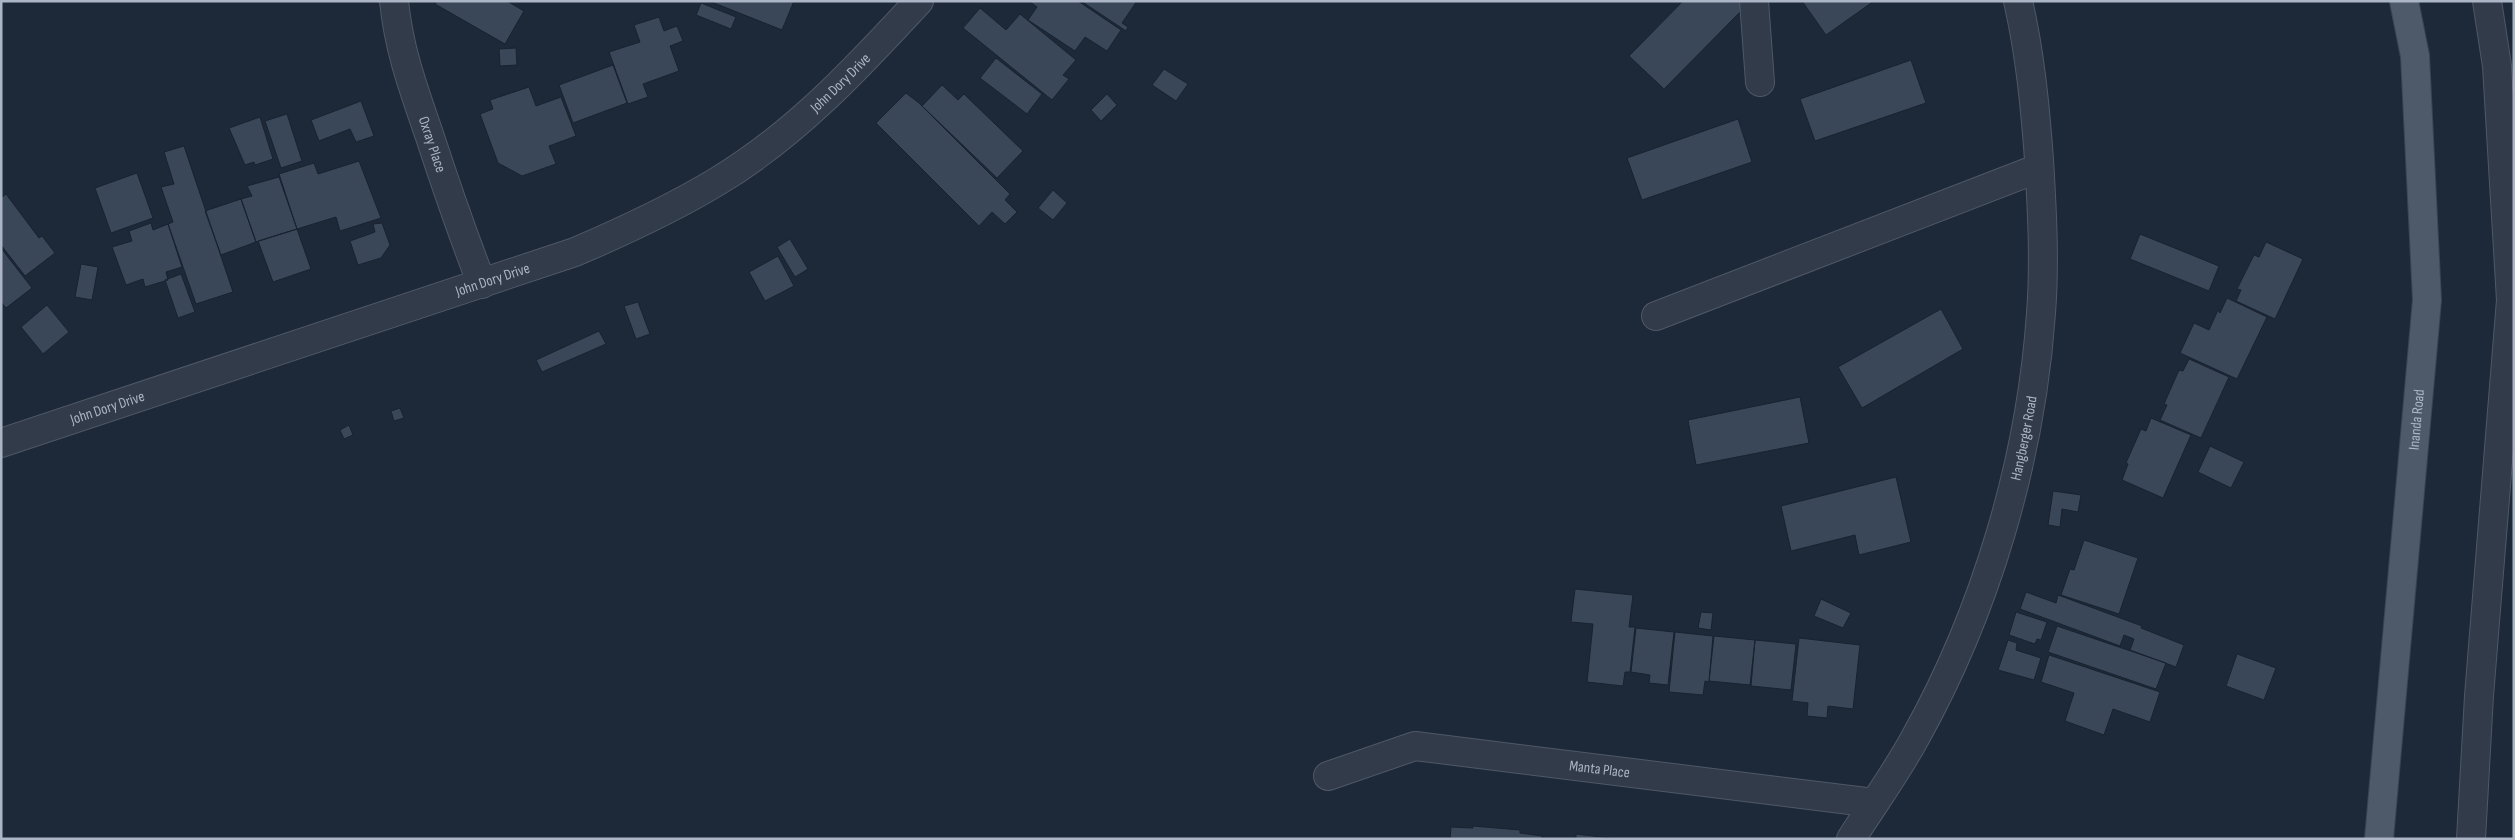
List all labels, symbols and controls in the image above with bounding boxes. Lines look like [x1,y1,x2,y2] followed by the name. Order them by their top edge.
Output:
[805,49,875,117] street label: John Dory Drive
[414,114,451,175] street label: Oxray Place
[452,258,532,301] street label: John Dory Drive
[67,386,147,429] street label: John Dory Drive
[2404,388,2429,451] street label: Inanda Road
[2006,394,2041,482] street label: Hangberger Road
[1568,756,1631,782] street label: Manta Place

